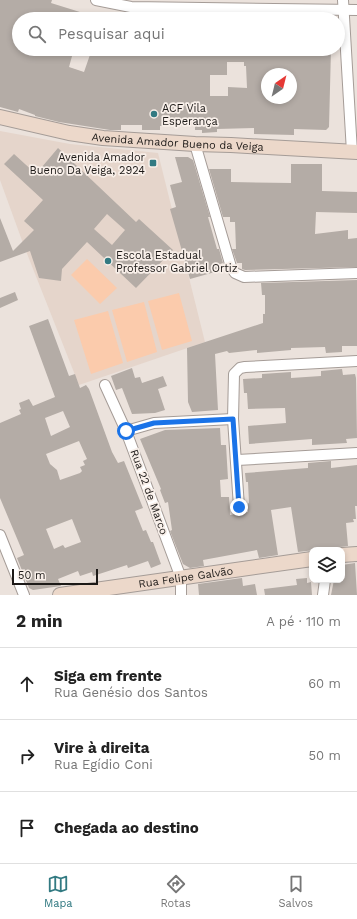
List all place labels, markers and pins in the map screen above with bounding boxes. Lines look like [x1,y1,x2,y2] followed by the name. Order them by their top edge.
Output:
[162,102,218,128] place label: ACF Vila Esperança
[149,109,159,119] marker: ACF Vila Esperança
[30,151,146,177] place label: Avenida Amador Bueno Da Veiga, 2924
[148,158,158,168] marker: Avenida Amador Bueno Da Veiga, 2924
[116,249,238,275] place label: Escola Estadual Professor Gabriel Ortiz
[103,256,113,266] marker: Escola Estadual Professor Gabriel Ortiz

